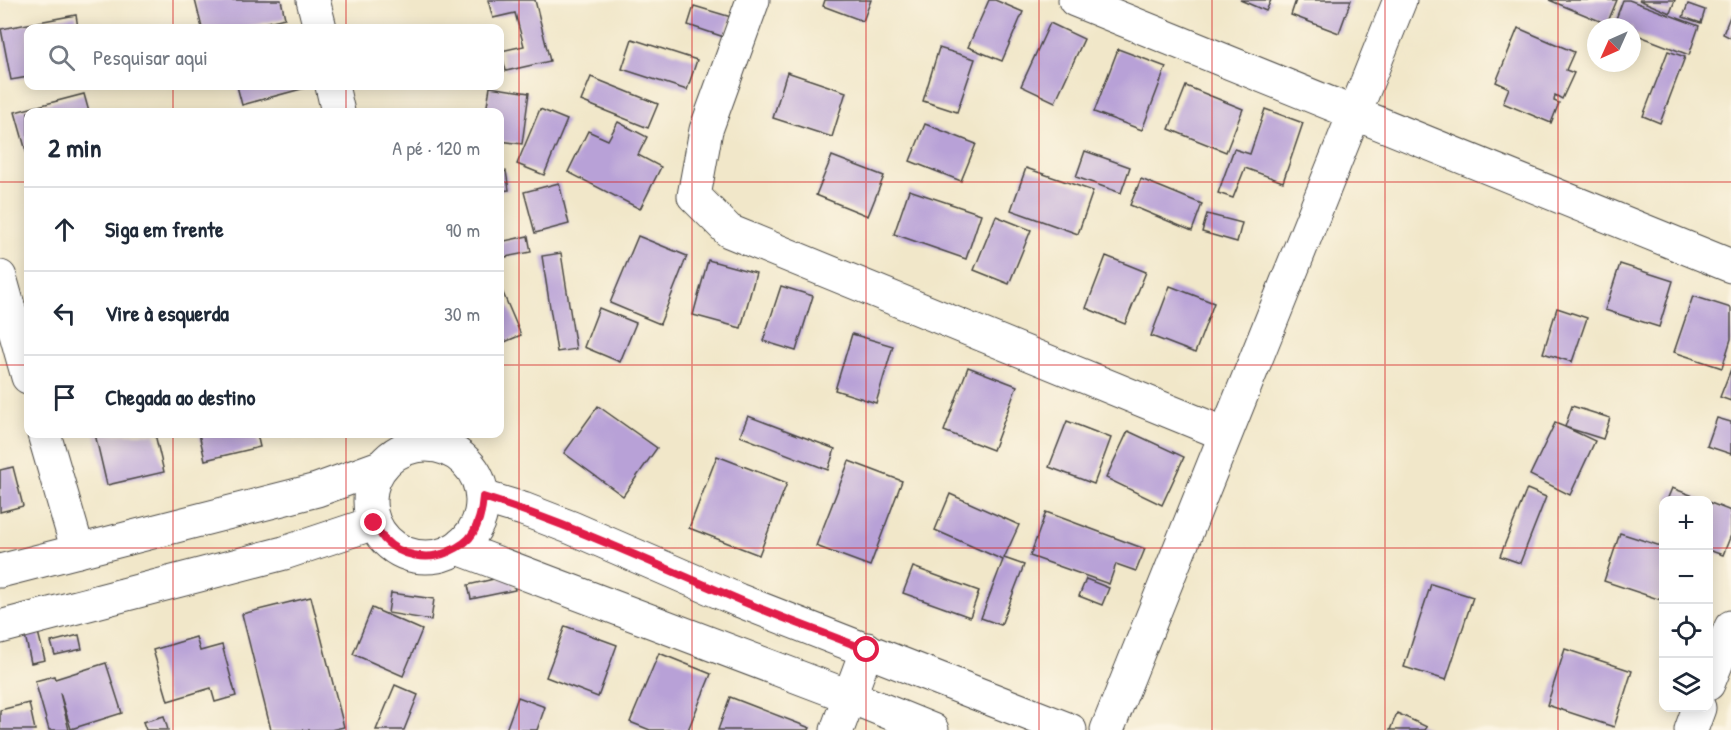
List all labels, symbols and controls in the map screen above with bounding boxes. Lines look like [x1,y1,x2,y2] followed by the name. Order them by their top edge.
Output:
[1587,18,1641,72] north arrow
[24,24,504,90] search box
[45,41,78,74] icon: search
[93,42,208,72] text: Pesquisar aqui
[48,130,101,165] text: 2 min
[392,134,480,161] text: A pé · 120 m
[48,213,81,246] icon: ahead
[105,214,224,244] text: Siga em frente
[446,216,480,243] text: 90 m
[48,297,81,330] icon: left
[105,298,229,328] text: Vire à esquerda
[444,300,480,327] text: 30 m
[48,381,81,414] icon: arrive
[105,382,255,412] text: Chegada ao destino
[1659,496,1713,712] map controls
[1659,496,1713,550] button: +
[360,509,386,535] route end
[1659,550,1713,604] button: −
[1659,604,1713,658] button: locate
[853,636,879,662] route start
[1659,658,1713,712] button: layers

